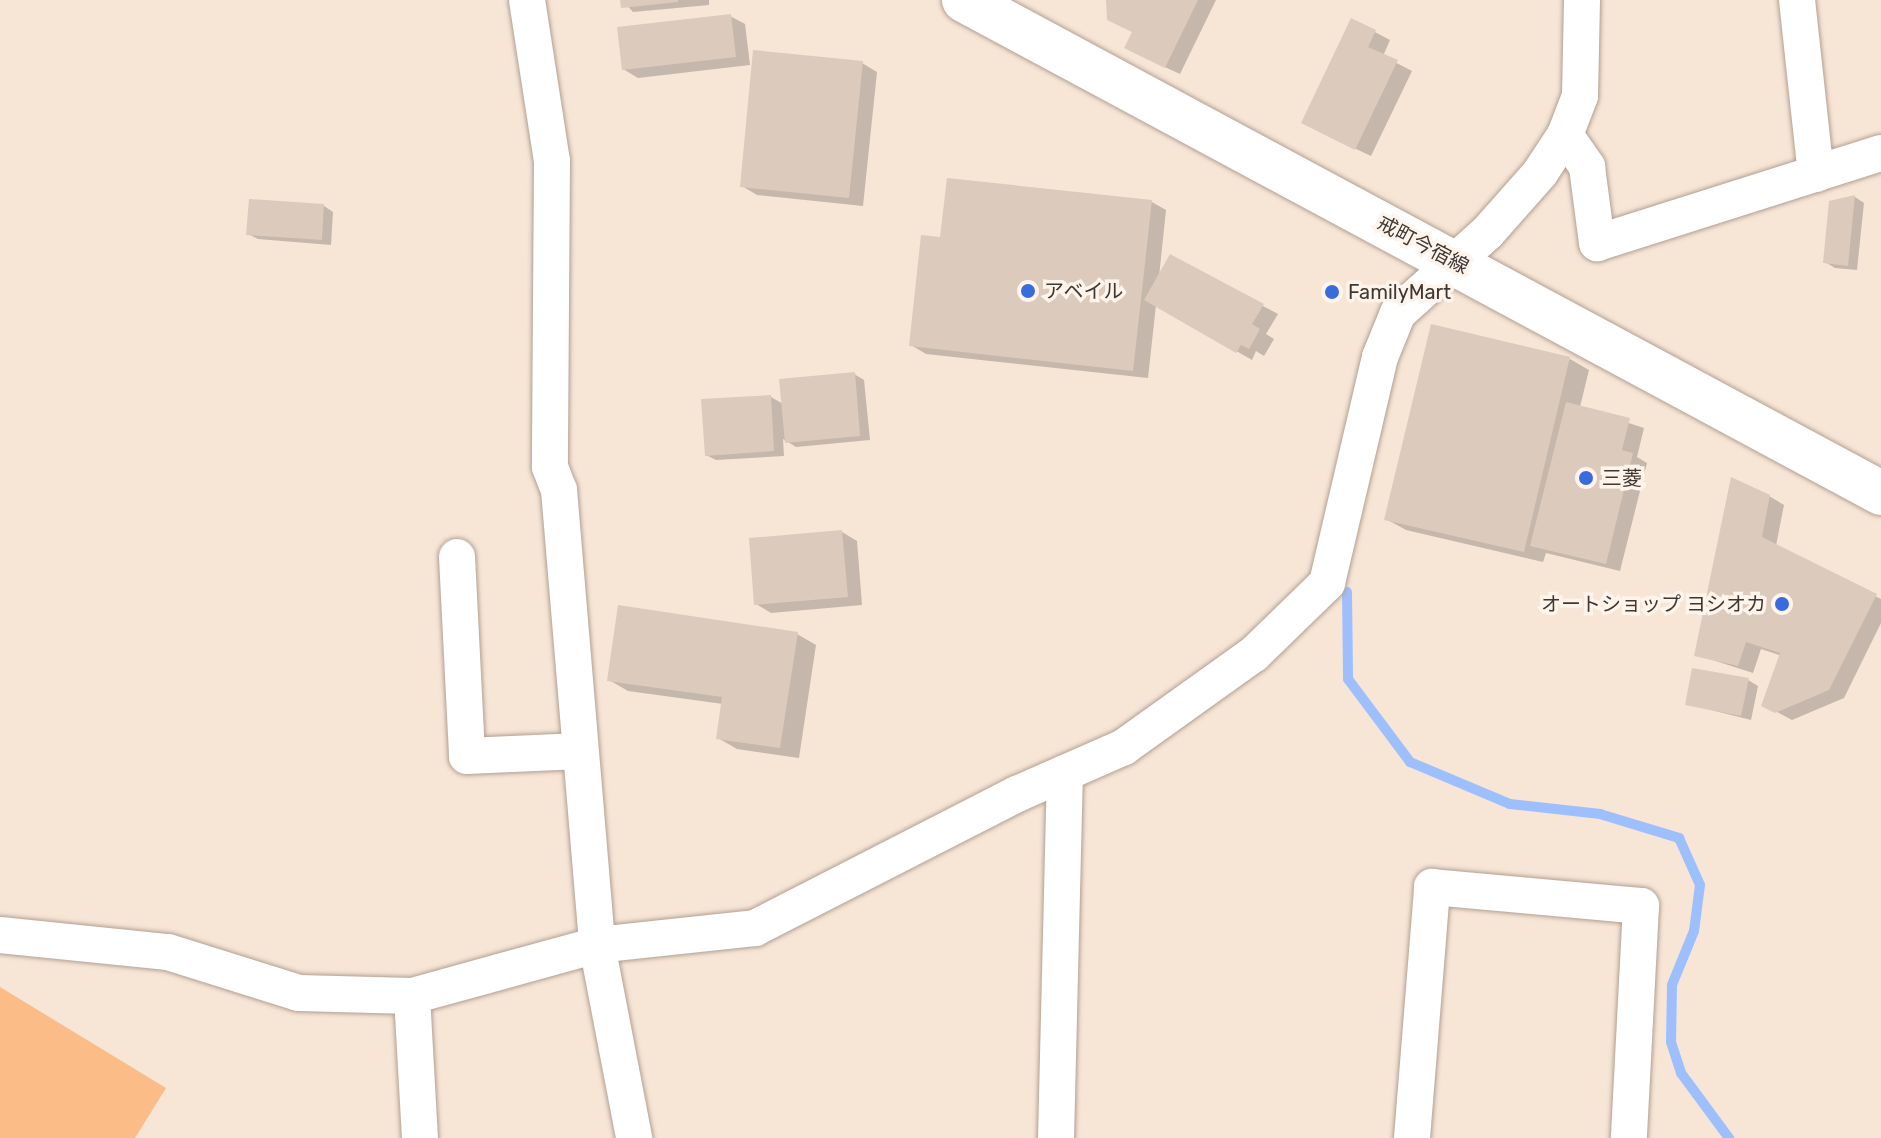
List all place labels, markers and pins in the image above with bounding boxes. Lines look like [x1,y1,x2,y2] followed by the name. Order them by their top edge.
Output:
[1044,279,1124,303] place label: アベイル
[1348,280,1451,304] place label: FamilyMart
[1019,282,1037,300] marker: アベイル
[1323,283,1341,301] marker: FamilyMart
[1602,466,1642,490] place label: 三菱
[1577,469,1595,487] marker: 三菱
[1541,592,1766,616] place label: オートショップ ヨシオカ
[1773,595,1791,613] marker: オートショップ ヨシオカ

